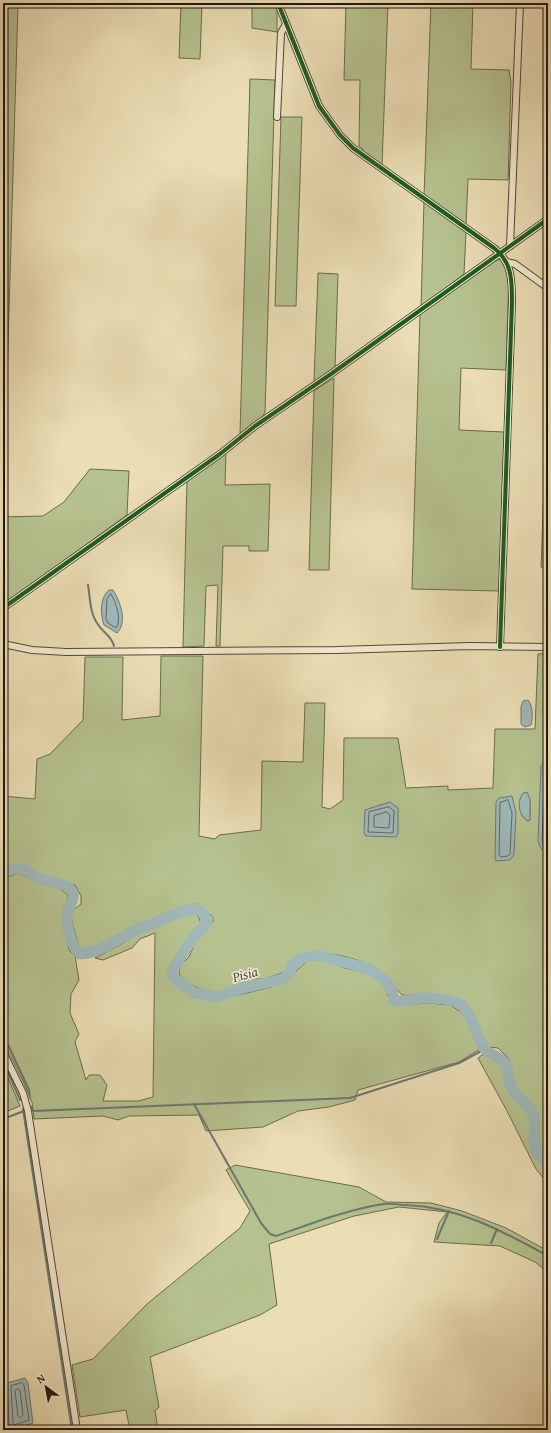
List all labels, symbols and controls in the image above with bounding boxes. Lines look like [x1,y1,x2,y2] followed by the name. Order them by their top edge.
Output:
[229,961,260,987] water label: Pisia
[26,1367,66,1407] north arrow
[33,1369,49,1387] text: N

